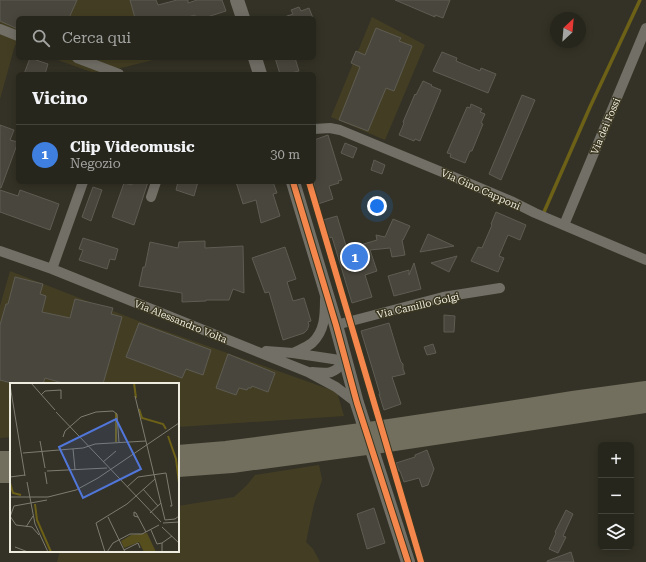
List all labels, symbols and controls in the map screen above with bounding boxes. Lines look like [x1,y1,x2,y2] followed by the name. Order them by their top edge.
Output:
[550,12,586,48] north arrow
[16,16,316,60] search box
[30,27,52,49] icon: search
[62,29,131,47] text: Cerca qui
[32,88,88,108] text: Vicino
[589,96,622,156] street label: Via dei Fossi
[70,138,195,156] text: Clip Videomusic
[41,147,49,162] text: 1
[270,147,300,162] text: 30 m
[70,156,121,171] text: Negozio
[439,167,522,212] street label: Via Gino Capponi
[367,196,387,216] your location
[342,242,368,272] pin: 1
[376,291,460,320] street label: Via Camillo Golgi
[133,298,229,345] street label: Via Alessandro Volta
[10,383,179,552] inset map
[598,442,634,550] map controls
[598,442,634,478] button: +
[598,478,634,514] button: −
[598,514,634,550] button: layers

